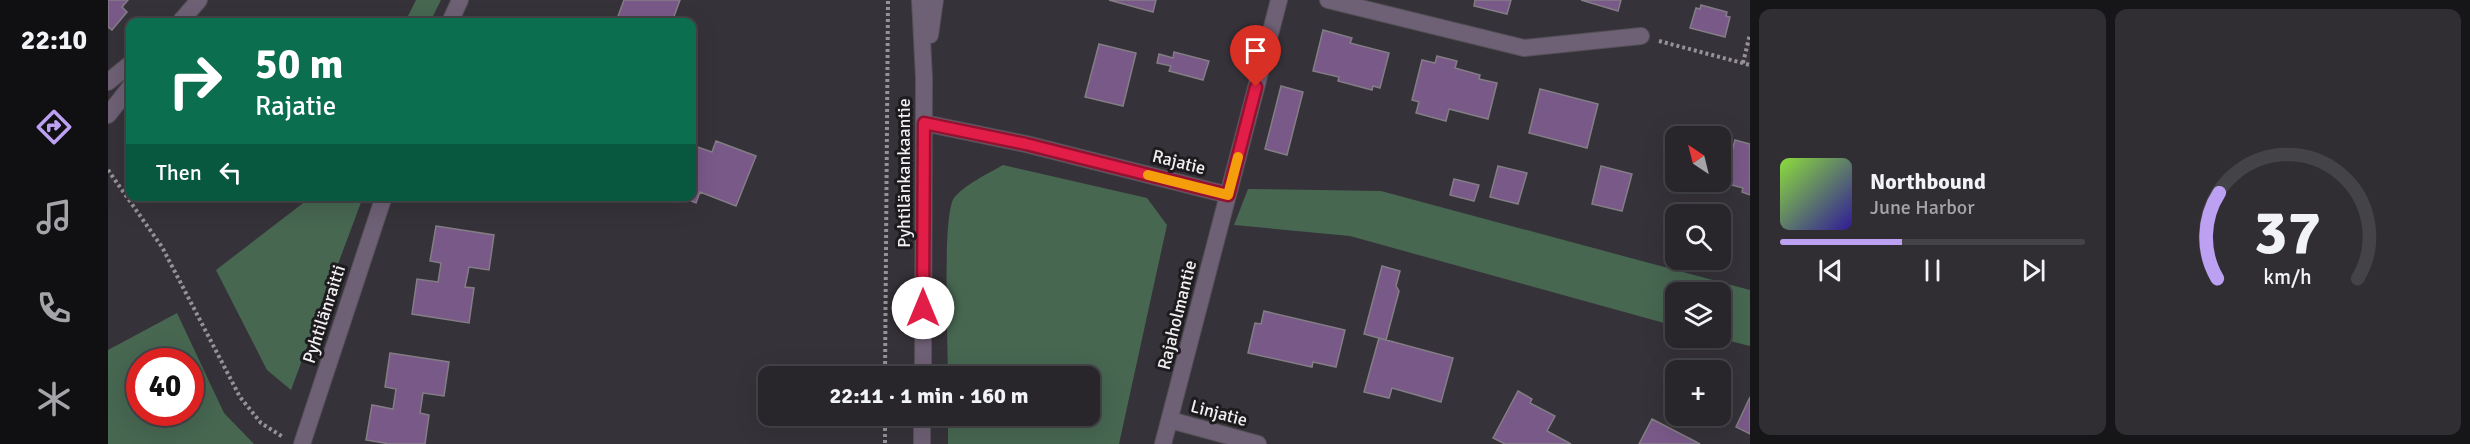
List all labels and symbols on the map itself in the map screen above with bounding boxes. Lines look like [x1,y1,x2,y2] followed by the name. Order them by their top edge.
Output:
[1230,25,1281,87] pin
[893,98,915,248] street label: Pyhtilänkankaantie
[1665,126,1731,192] north arrow
[1150,145,1208,179] street label: Rajatie
[1153,258,1201,372] street label: Rajaholmantie
[298,262,350,366] street label: Pyhtilänraitti
[891,276,955,340] position arrow
[126,348,204,426] speed limit sign: 40
[1188,395,1250,431] street label: Linjatie

